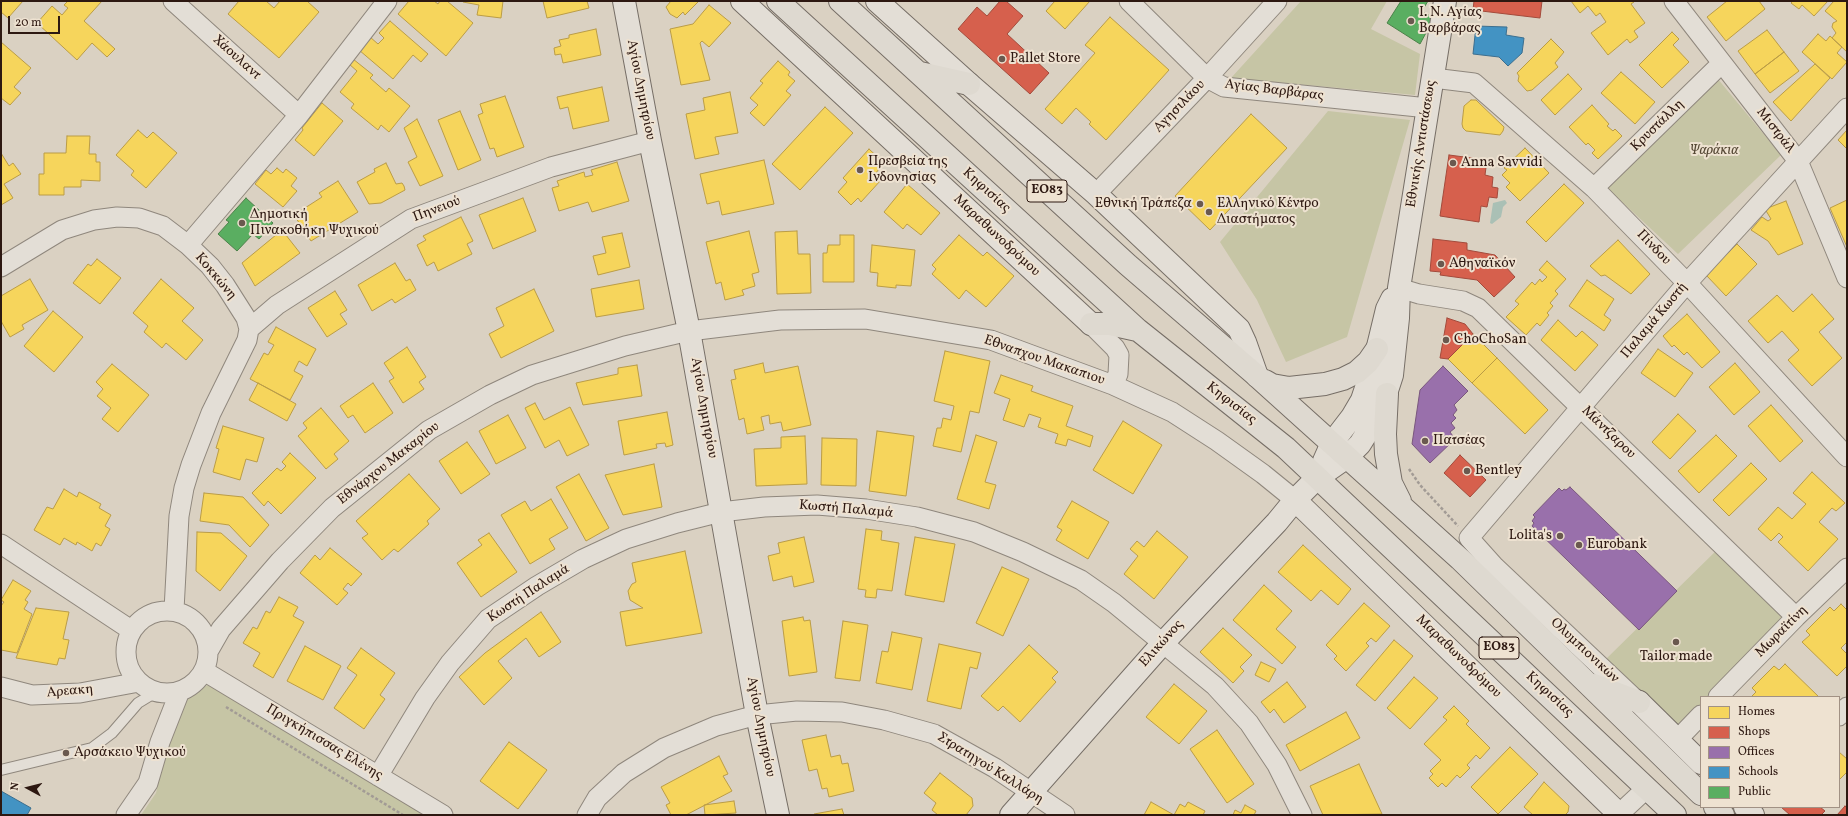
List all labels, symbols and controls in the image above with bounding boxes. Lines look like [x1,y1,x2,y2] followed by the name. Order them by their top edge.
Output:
[1419,5,1482,38] place label: Ι. Ν. Αγίας Βαρβάρας
[10,8,62,34] scale bar
[15,15,42,31] text: 20 m
[1406,16,1416,26] marker: Ι. Ν. Αγίας Βαρβάρας
[209,32,263,84] street label: Χάουλαντ
[622,38,658,142] street label: Αγίου Δημητρίου
[1010,51,1080,67] place label: Pallet Store
[997,54,1007,64] marker: Pallet Store
[1151,77,1209,137] street label: Αγησιλάου
[1224,77,1324,105] street label: Αγίας Βαρβάρας
[1404,79,1440,209] street label: Εθνικής Αντιστάσεως
[1628,96,1688,156] street label: Κρυστάλλη
[1752,105,1798,157] street label: Μιστράλ
[1690,143,1738,159] park label: Ψαράκια
[868,154,948,186] place label: Πρεσβεία της Ινδονησίας
[1461,155,1543,171] place label: Anna Savvidi
[1448,158,1458,168] marker: Anna Savvidi
[855,165,865,175] marker: Πρεσβεία της Ινδονησίας
[958,165,1014,217] street label: Κηφισίας
[1027,180,1067,202] road number: ΕΟ83
[949,192,1043,280] street label: Μαραθωνοδρόμου
[411,193,463,227] street label: Πηνειού
[1095,196,1192,212] place label: Εθνική Τράπεζα
[1217,196,1319,228] place label: Ελληνικό Κέντρο Διαστήματος
[1195,199,1205,209] marker: Εθνική Τράπεζα
[250,207,379,240] place label: Δημοτική Πινακοθήκη Ψυχικού
[1204,207,1214,217] marker: Ελληνικό Κέντρο Διαστήματος
[237,218,247,228] marker: Δημοτική Πινακοθήκη Ψυχικού
[1632,227,1674,269] street label: Πίνδου
[190,250,240,304] street label: Κοκκώνη
[1449,256,1515,272] place label: Αθηναϊκόν
[1436,259,1446,269] marker: Αθηναϊκόν
[1618,279,1692,363] street label: Παλαμά Κωστή
[981,332,1107,390] street label: Εθναπχου Μακαπιου
[1454,332,1527,348] place label: ChoChoSan
[1441,335,1451,345] marker: ChoChoSan
[686,356,720,460] street label: Αγίου Δημητρίου
[1202,379,1260,429] street label: Κηφισίας
[1577,403,1639,463] street label: Μάντζαρου
[335,419,443,509] street label: Εθνάρχου Μακαρίου
[1433,433,1485,449] place label: Πατσέας
[1420,436,1430,446] marker: Πατσέας
[1475,463,1522,479] place label: Bentley
[1462,466,1472,476] marker: Bentley
[798,498,894,522] street label: Κωστή Παλαμά
[1509,528,1552,544] place label: Lolita's
[1555,531,1565,541] marker: Lolita's
[1587,537,1647,553] place label: Eurobank
[1574,540,1584,550] marker: Eurobank
[485,561,573,627] street label: Κωστή Παλαμά
[1752,602,1812,662] street label: Μωραϊτίνη
[1412,612,1504,702] street label: Μαραθωνοδρόμου
[1546,615,1622,687] street label: Ολυμπιονικών
[1136,617,1188,671] street label: Ελικώνος
[1479,637,1519,659] road number: ΕΟ83
[1671,637,1681,647] marker: Tailor made
[1640,649,1712,665] place label: Tailor made
[1522,669,1576,721] street label: Κηφισίας
[742,675,778,779] street label: Αγίου Δημητρίου
[46,682,94,702] street label: Αρεακη
[1700,696,1840,808] legend
[262,701,386,785] street label: Πριγκήπισσας Ελένης
[1738,704,1775,720] text: Homes
[1738,724,1770,740] text: Shops
[934,730,1046,808] street label: Στρατηγού Καλλάρη
[1738,744,1774,760] text: Offices
[74,745,186,761] place label: Αρσάκειο Ψυχικού
[61,748,71,758] marker: Αρσάκειο Ψυχικού
[1738,764,1778,780] text: Schools
[8,768,48,808] north arrow
[8,782,24,791] text: N
[1738,784,1771,800] text: Public

